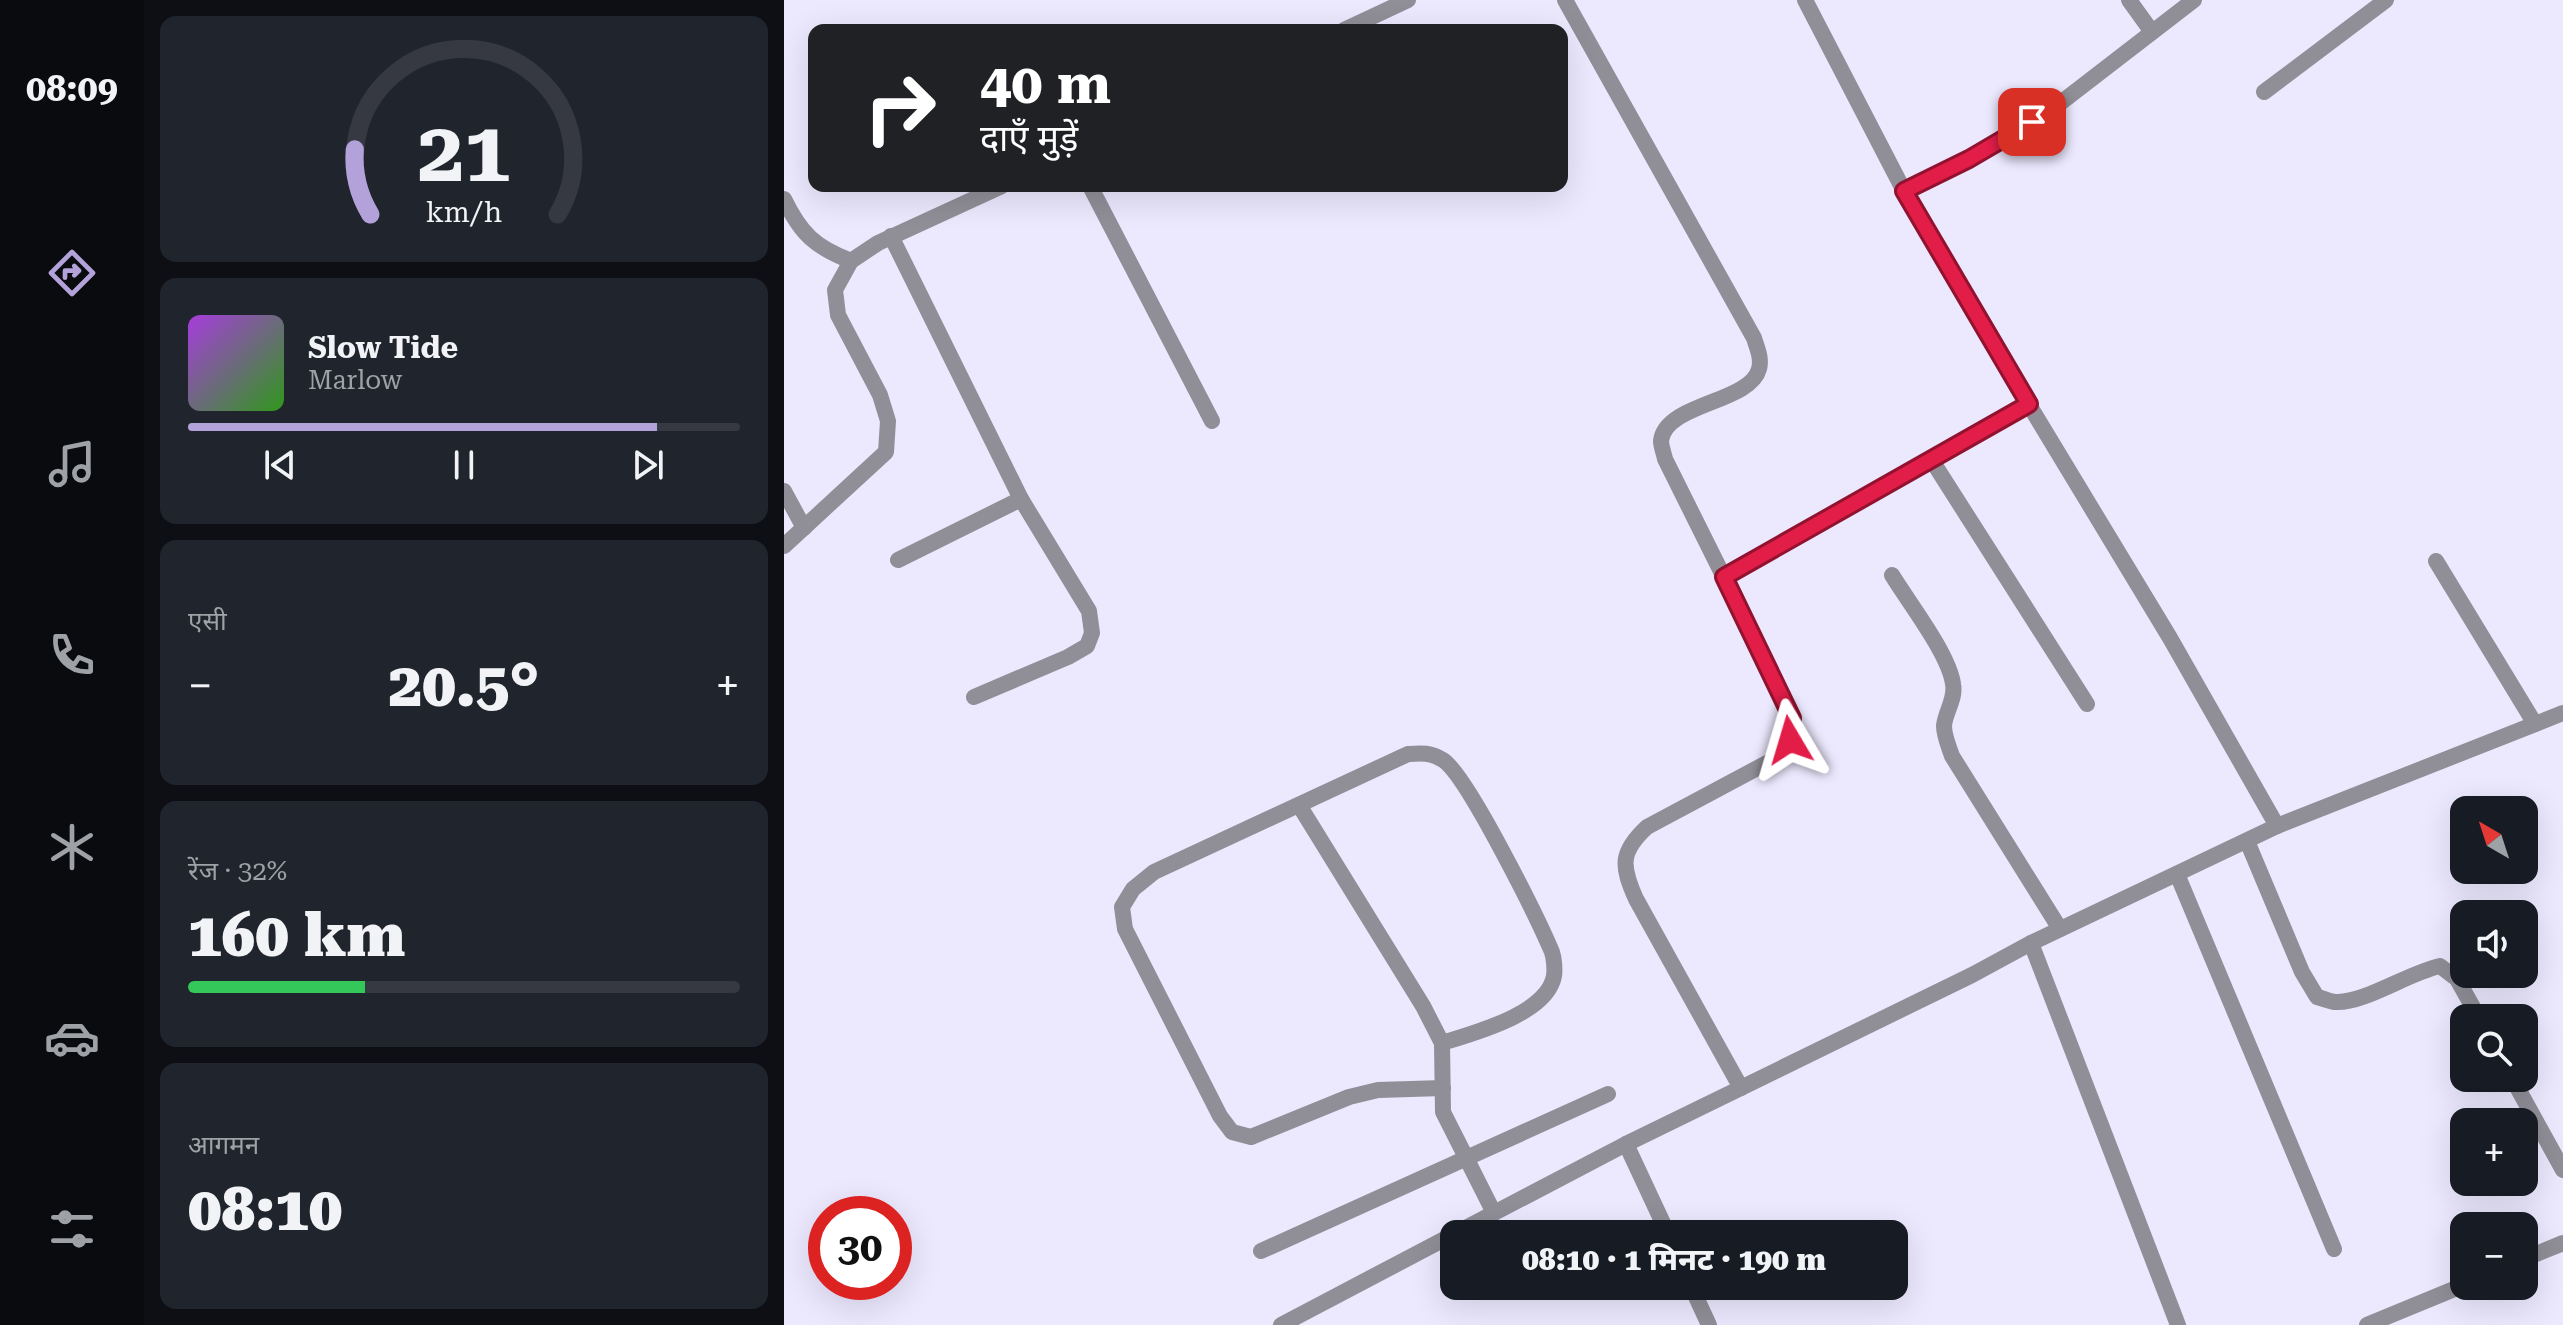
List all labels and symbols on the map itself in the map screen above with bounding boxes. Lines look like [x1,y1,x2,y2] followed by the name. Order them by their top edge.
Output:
[1998,88,2066,156] pin
[1748,698,1832,782] position arrow
[2450,796,2538,884] north arrow
[808,1196,912,1300] speed limit sign: 30

